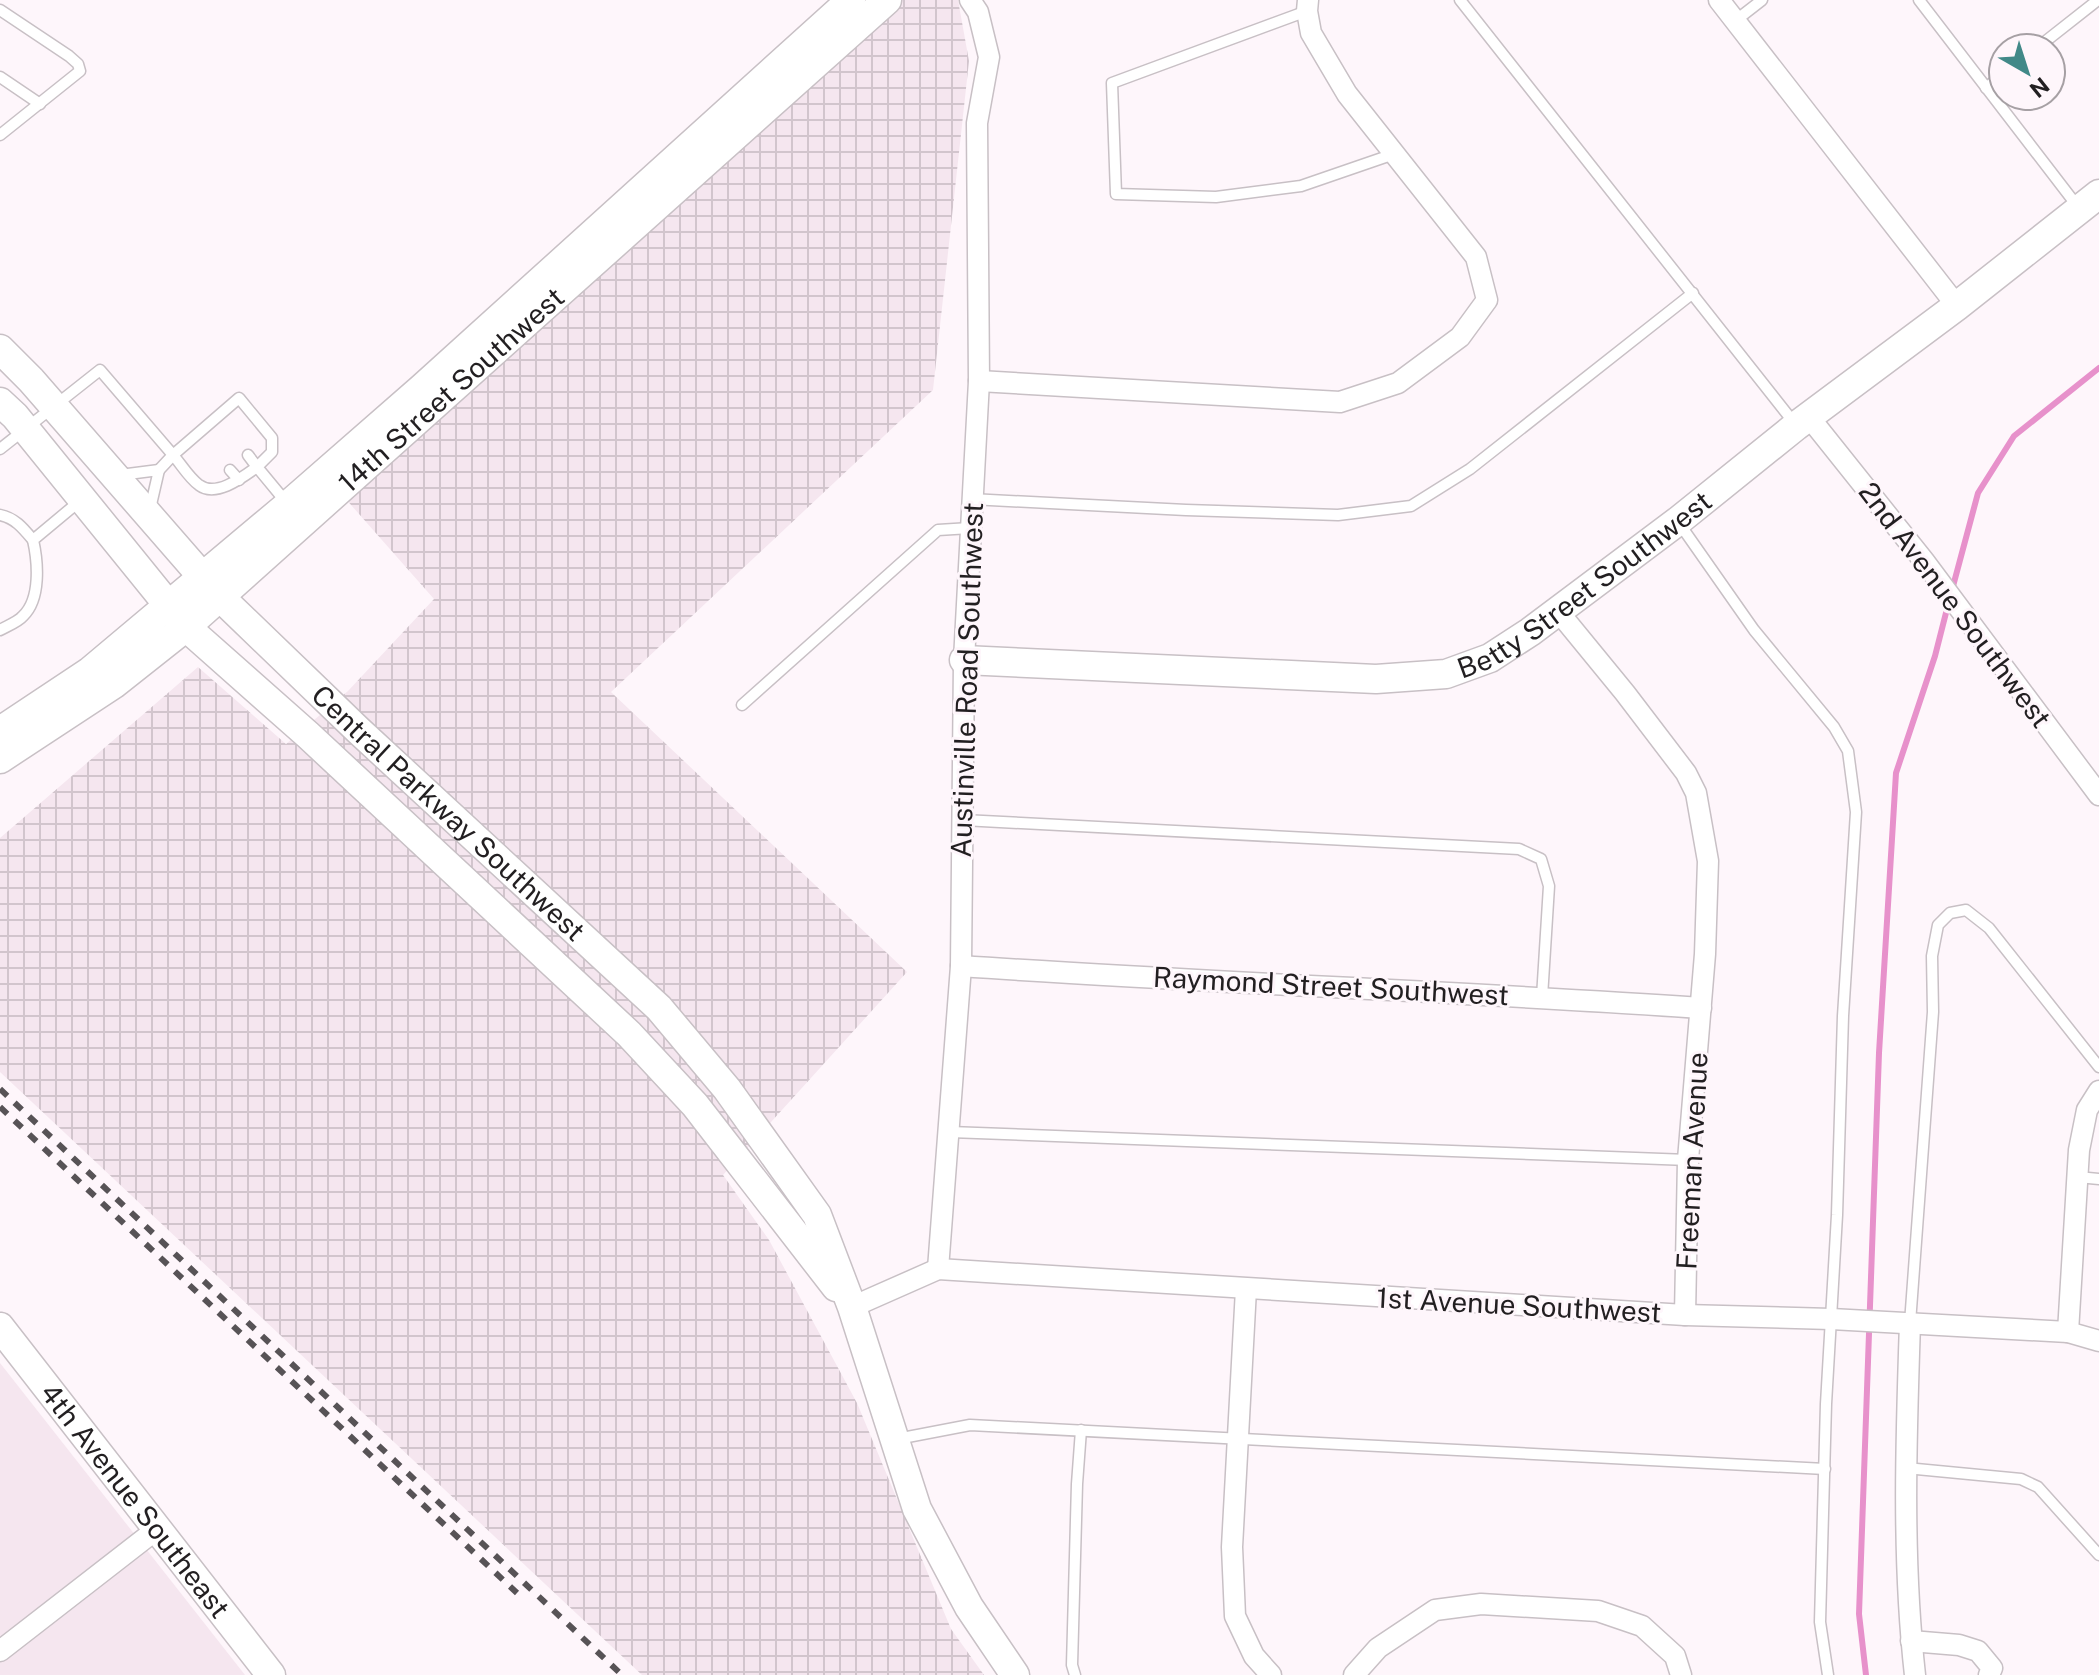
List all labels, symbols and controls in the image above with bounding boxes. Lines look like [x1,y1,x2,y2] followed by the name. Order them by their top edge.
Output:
[1987,32,2067,112] north arrow
[2025,72,2054,103] text: N
[331,280,570,499] street label: 14th Street Southwest
[1852,476,2058,734] street label: 2nd Avenue Southwest
[1453,484,1718,685] street label: Betty Street Southwest
[944,502,989,858] street label: Austinville Road Southwest
[305,678,592,947] street label: Central Parkway Southwest
[1152,960,1510,1011] street label: Raymond Street Southwest
[1669,1051,1714,1271] street label: Freeman Avenue
[1376,1281,1662,1328] street label: 1st Avenue Southwest
[34,1377,237,1624] street label: 4th Avenue Southeast

